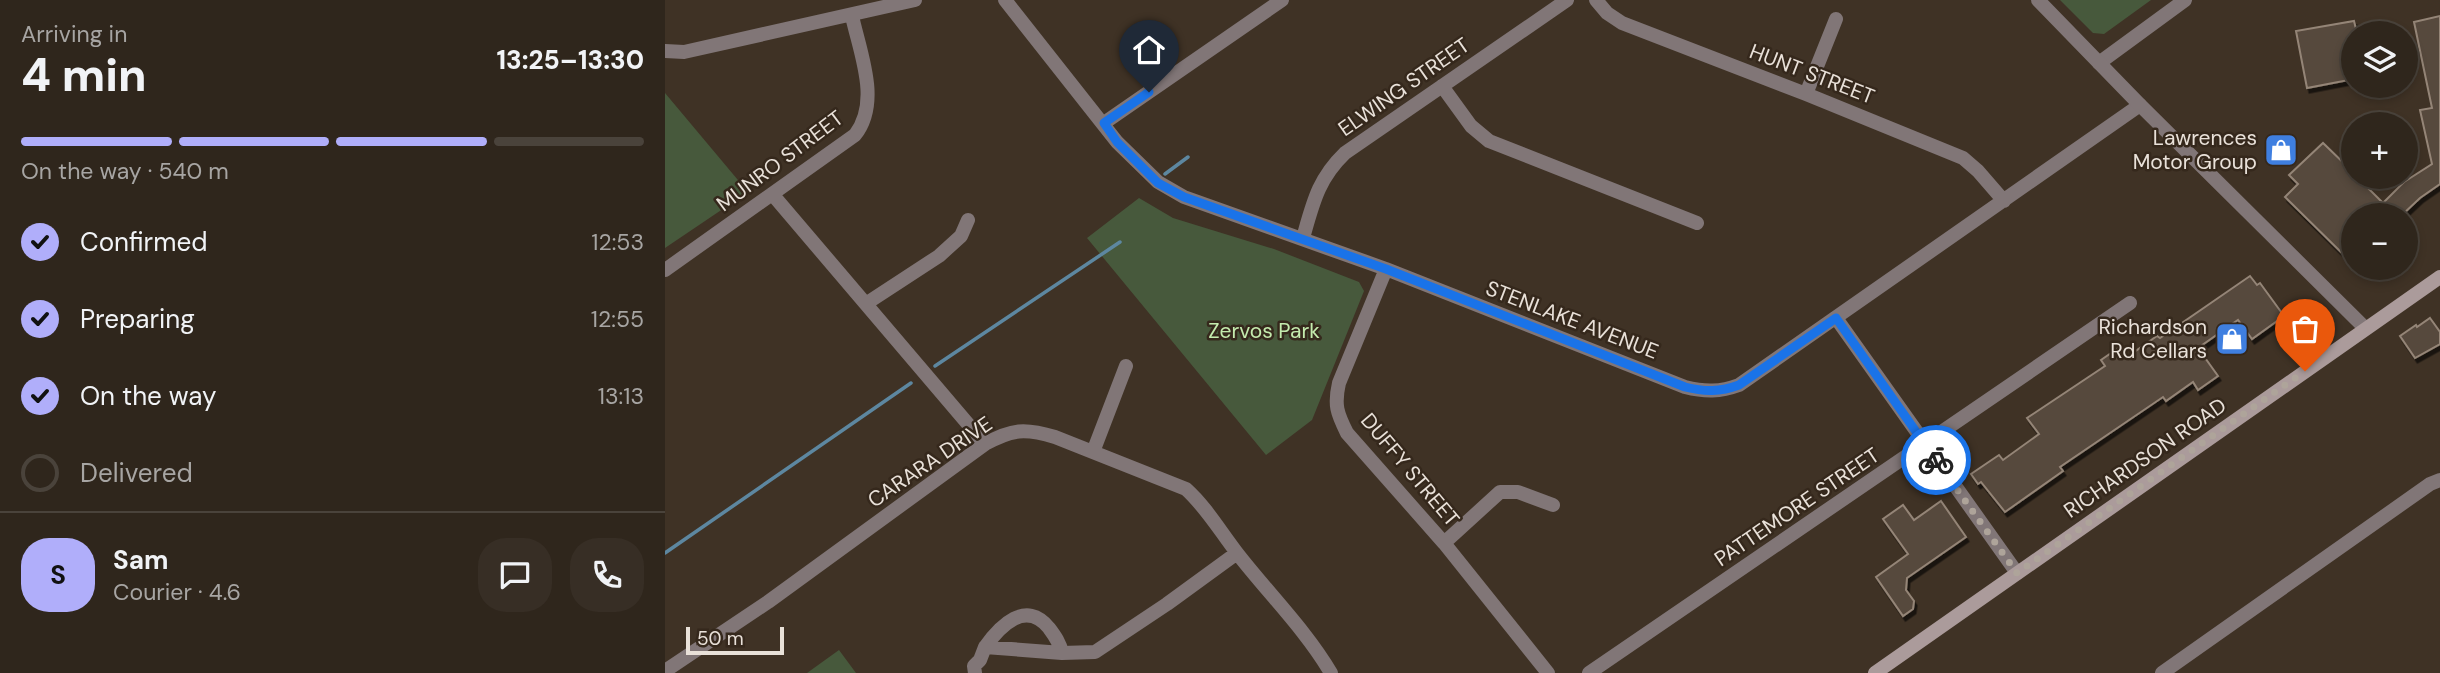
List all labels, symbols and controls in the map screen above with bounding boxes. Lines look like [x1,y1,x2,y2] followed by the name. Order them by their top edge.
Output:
[21,19,127,49] text: Arriving in
[1119,20,1179,92] pin
[2341,21,2418,280] map controls
[2341,21,2418,98] button: layers
[1130,31,1168,69] icon: home
[1333,31,1475,143] street label: ELWING STREET
[1746,37,1879,111] street label: HUNT STREET
[496,43,644,77] text: 13:25–13:30
[21,45,147,105] text: 4 min
[711,104,849,218] street label: MUNRO STREET
[2341,112,2418,189] button: +
[2133,124,2257,176] place label: Lawrences Motor Group
[2262,131,2300,169] shop icon: Lawrences Motor Group
[21,156,229,186] text: On the way · 540 m
[2341,203,2418,280] button: −
[21,223,59,261] icon: check
[80,225,207,259] text: Confirmed
[591,227,644,257] text: 12:53
[1482,274,1662,366] street label: STENLAKE AVENUE
[2275,299,2335,371] pin
[21,300,59,338] icon: check
[80,302,195,336] text: Preparing
[591,304,644,334] text: 12:55
[2286,310,2324,348] icon: bag
[2098,313,2207,365] place label: Richardson Rd Cellars
[1208,317,1320,345] park label: Zervos Park
[2213,320,2251,358] shop icon: Richardson Rd Cellars
[21,377,59,415] icon: check
[80,379,216,413] text: On the way
[598,381,644,411] text: 13:13
[2058,391,2232,525] street label: RICHARDSON ROAD
[1354,407,1466,533] street label: DUFFY STREET
[862,410,998,514] street label: CARARA DRIVE
[1901,425,1971,495] courier
[1709,441,1885,573] street label: PATTEMORE STREET
[1917,441,1955,479] icon: bike
[80,456,193,490] text: Delivered
[478,538,552,612] button: chat
[570,538,644,612] button: phone
[113,543,168,577] text: Sam
[50,558,66,592] text: S
[113,577,241,607] text: Courier · 4.6
[686,624,784,656] scale bar
[697,626,744,651] text: 50 m

